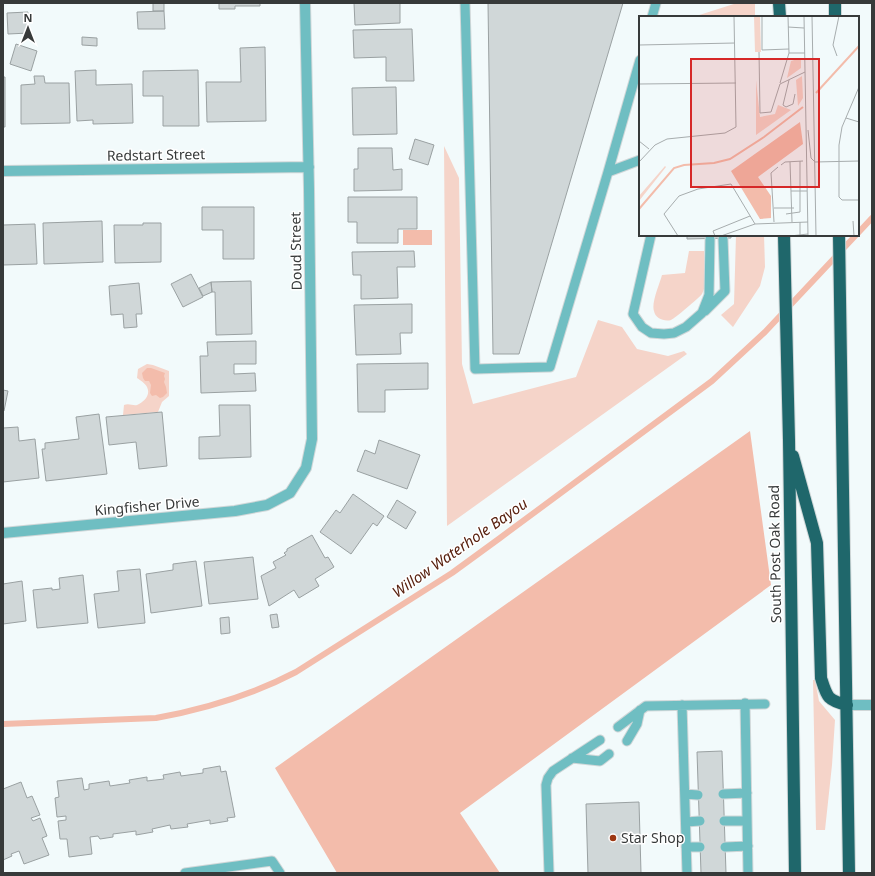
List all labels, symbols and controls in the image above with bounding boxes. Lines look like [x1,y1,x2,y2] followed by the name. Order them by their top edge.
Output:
[8,8,48,48] north arrow
[24,10,32,25] text: N
[639,16,859,236] inset map
[107,144,205,165] street label: Redstart Street
[285,212,306,291] street label: Doud Street
[764,485,785,623] street label: South Post Oak Road
[94,491,200,520] street label: Kingfisher Drive
[388,493,531,602] water label: Willow Waterhole Bayou
[621,828,684,847] place label: Star Shop
[608,833,618,843] marker: Star Shop

